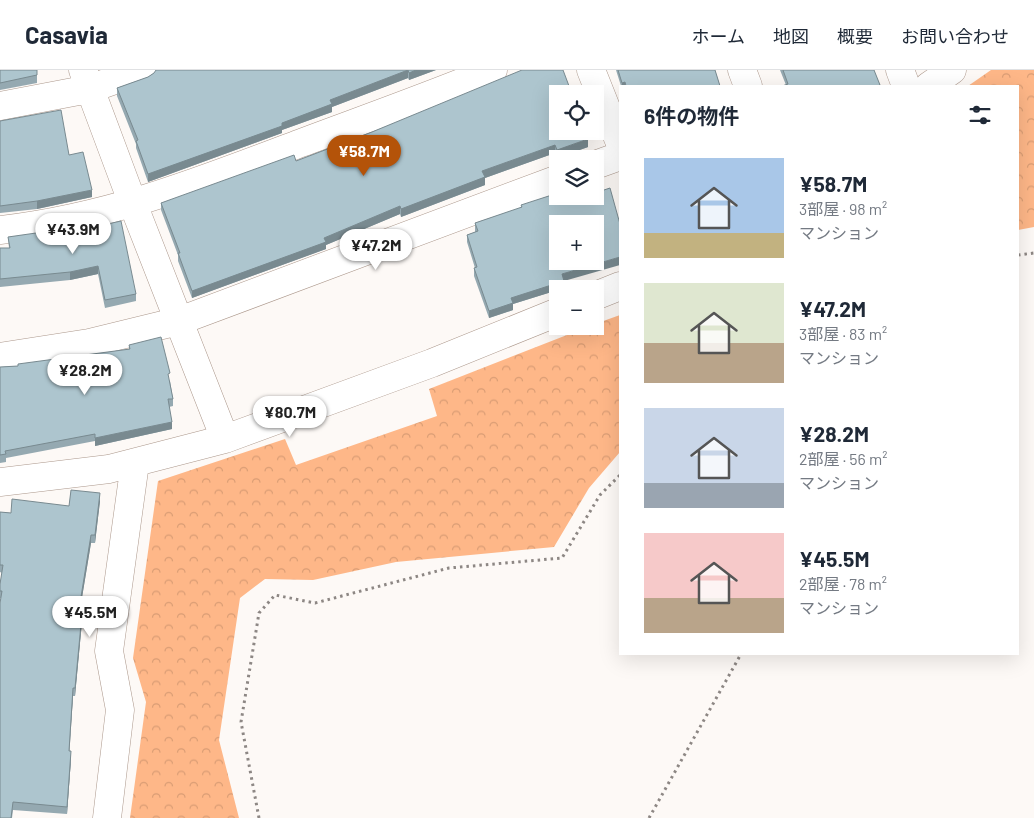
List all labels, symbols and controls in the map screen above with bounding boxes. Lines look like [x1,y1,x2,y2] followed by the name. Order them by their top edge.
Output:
[25,20,108,49] text: Casavia
[692,25,745,47] text: ホーム
[773,25,809,47] text: 地図
[837,25,873,47] text: 概要
[901,25,1009,47] text: お問い合わせ
[549,85,604,335] map controls
[549,85,604,140] button: locate
[966,101,994,129] icon: filters
[644,103,739,128] text: 6件の物件
[323,134,405,177] pin: ¥58.7M
[338,141,390,160] text: ¥58.7M
[549,150,604,205] button: layers
[799,171,867,196] text: ¥58.7M
[684,178,744,238] icon: home
[799,199,887,218] text: 3部屋 · 98 m²
[32,212,114,255] pin: ¥43.9M
[549,215,604,270] button: +
[46,219,100,238] text: ¥43.9M
[799,223,879,242] text: マンション
[335,228,417,271] pin: ¥47.2M
[350,235,402,254] text: ¥47.2M
[549,280,604,335] button: −
[799,296,866,321] text: ¥47.2M
[684,303,744,363] icon: home
[799,324,887,343] text: 3部屋 · 83 m²
[799,348,879,367] text: マンション
[44,354,126,396] pin: ¥28.2M
[58,360,112,379] text: ¥28.2M
[249,396,331,438] pin: ¥80.7M
[264,402,316,421] text: ¥80.7M
[799,421,869,446] text: ¥28.2M
[684,428,744,488] icon: home
[799,449,887,468] text: 2部屋 · 56 m²
[799,473,879,492] text: マンション
[799,546,869,571] text: ¥45.5M
[684,553,744,613] icon: home
[799,574,887,593] text: 2部屋 · 78 m²
[49,596,131,638] pin: ¥45.5M
[799,598,879,617] text: マンション
[63,602,117,621] text: ¥45.5M

